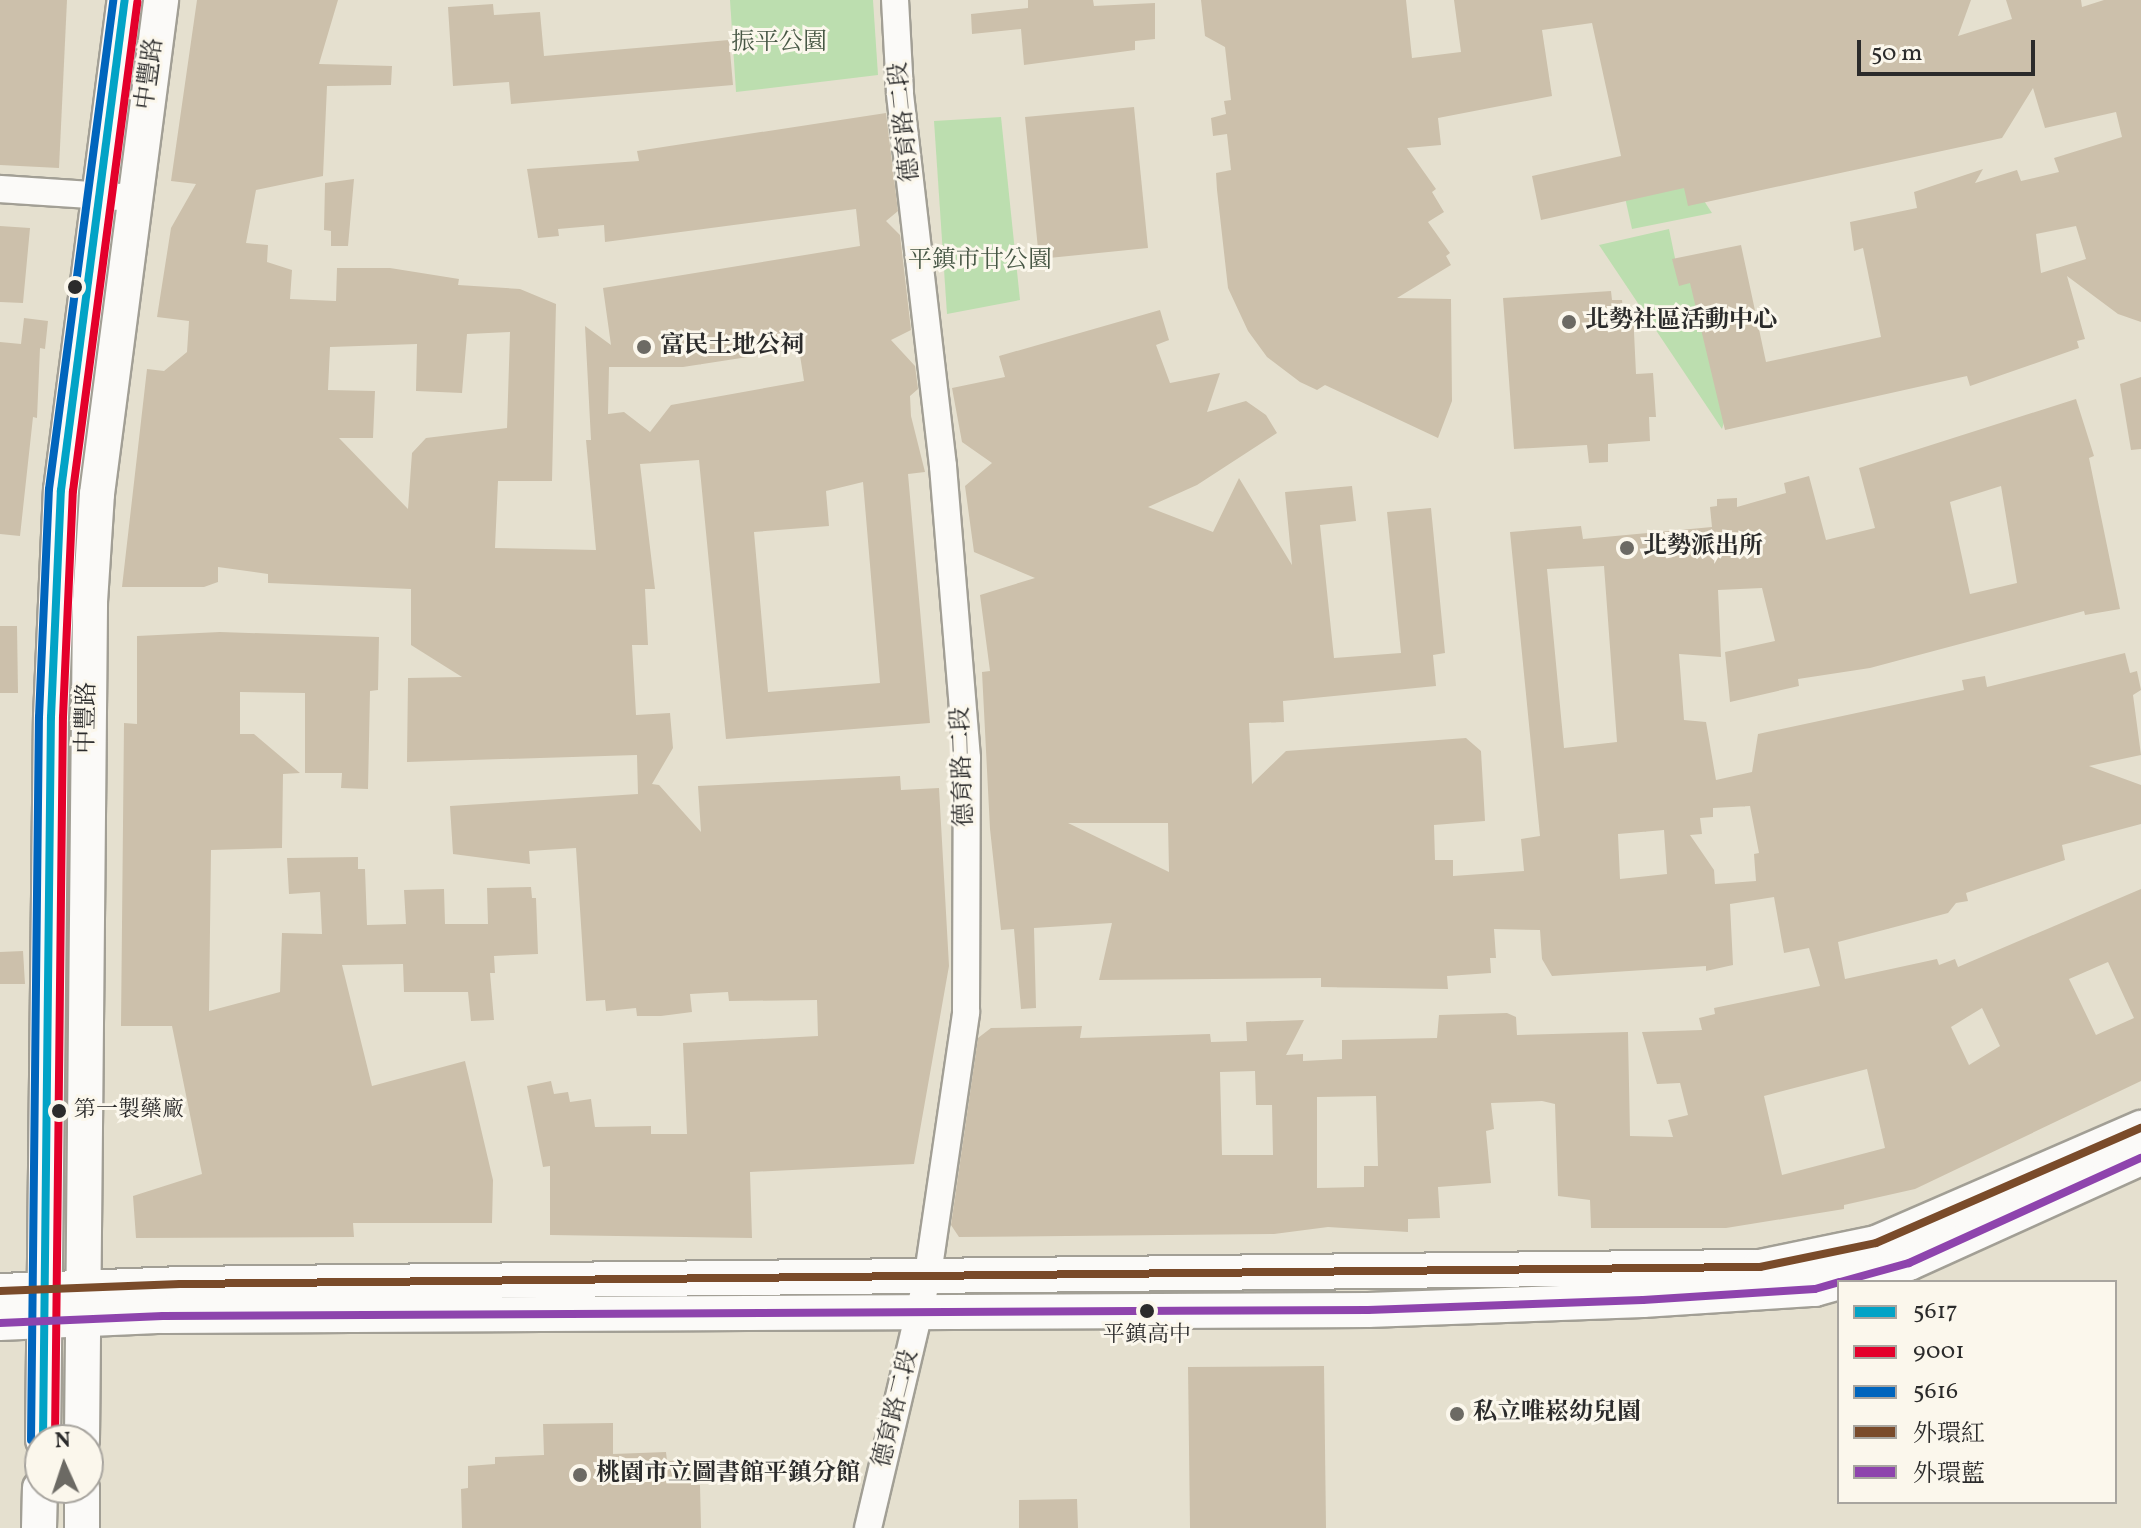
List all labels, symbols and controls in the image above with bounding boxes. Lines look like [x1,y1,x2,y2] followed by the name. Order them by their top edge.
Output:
[1861,24,2039,74] scale bar
[731,30,827,58] park label: 振平公園
[132,36,170,112] street label: 中豐路
[1871,37,1923,71] text: 50 m
[885,61,927,183] street label: 德育路二段
[908,248,1052,276] park label: 平鎮市廿公園
[67,279,83,295] unlabelled marker
[1585,308,1777,336] place label: 北勢社區活動中心
[1560,313,1578,331] marker: 北勢社區活動中心
[660,333,804,361] place label: 富民土地公祠
[635,338,653,356] marker: 富民土地公祠
[1643,534,1763,562] place label: 北勢派出所
[1618,539,1636,557] marker: 北勢派出所
[73,682,103,754] street label: 中豐路
[948,707,980,827] street label: 德育路二段
[74,1098,184,1124] place label: 第一製藥廠
[51,1103,67,1119] marker: 第一製藥廠
[1837,1280,2117,1504] legend
[1913,1295,1958,1329] text: 5617
[1139,1303,1155,1319] marker: 平鎮高中
[1103,1323,1191,1349] place label: 平鎮高中
[1913,1335,1965,1369] text: 9001
[869,1347,925,1471] street label: 德育路二段
[1913,1375,1958,1409] text: 5616
[1473,1400,1641,1428] place label: 私立唯崧幼兒園
[1448,1405,1466,1423] marker: 私立唯崧幼兒園
[1913,1418,1985,1452] text: 外環紅
[24,1424,104,1504] north arrow
[54,1426,72,1457] text: N
[1913,1458,1985,1492] text: 外環藍
[596,1461,860,1489] place label: 桃園市立圖書館平鎮分館
[571,1466,589,1484] marker: 桃園市立圖書館平鎮分館

